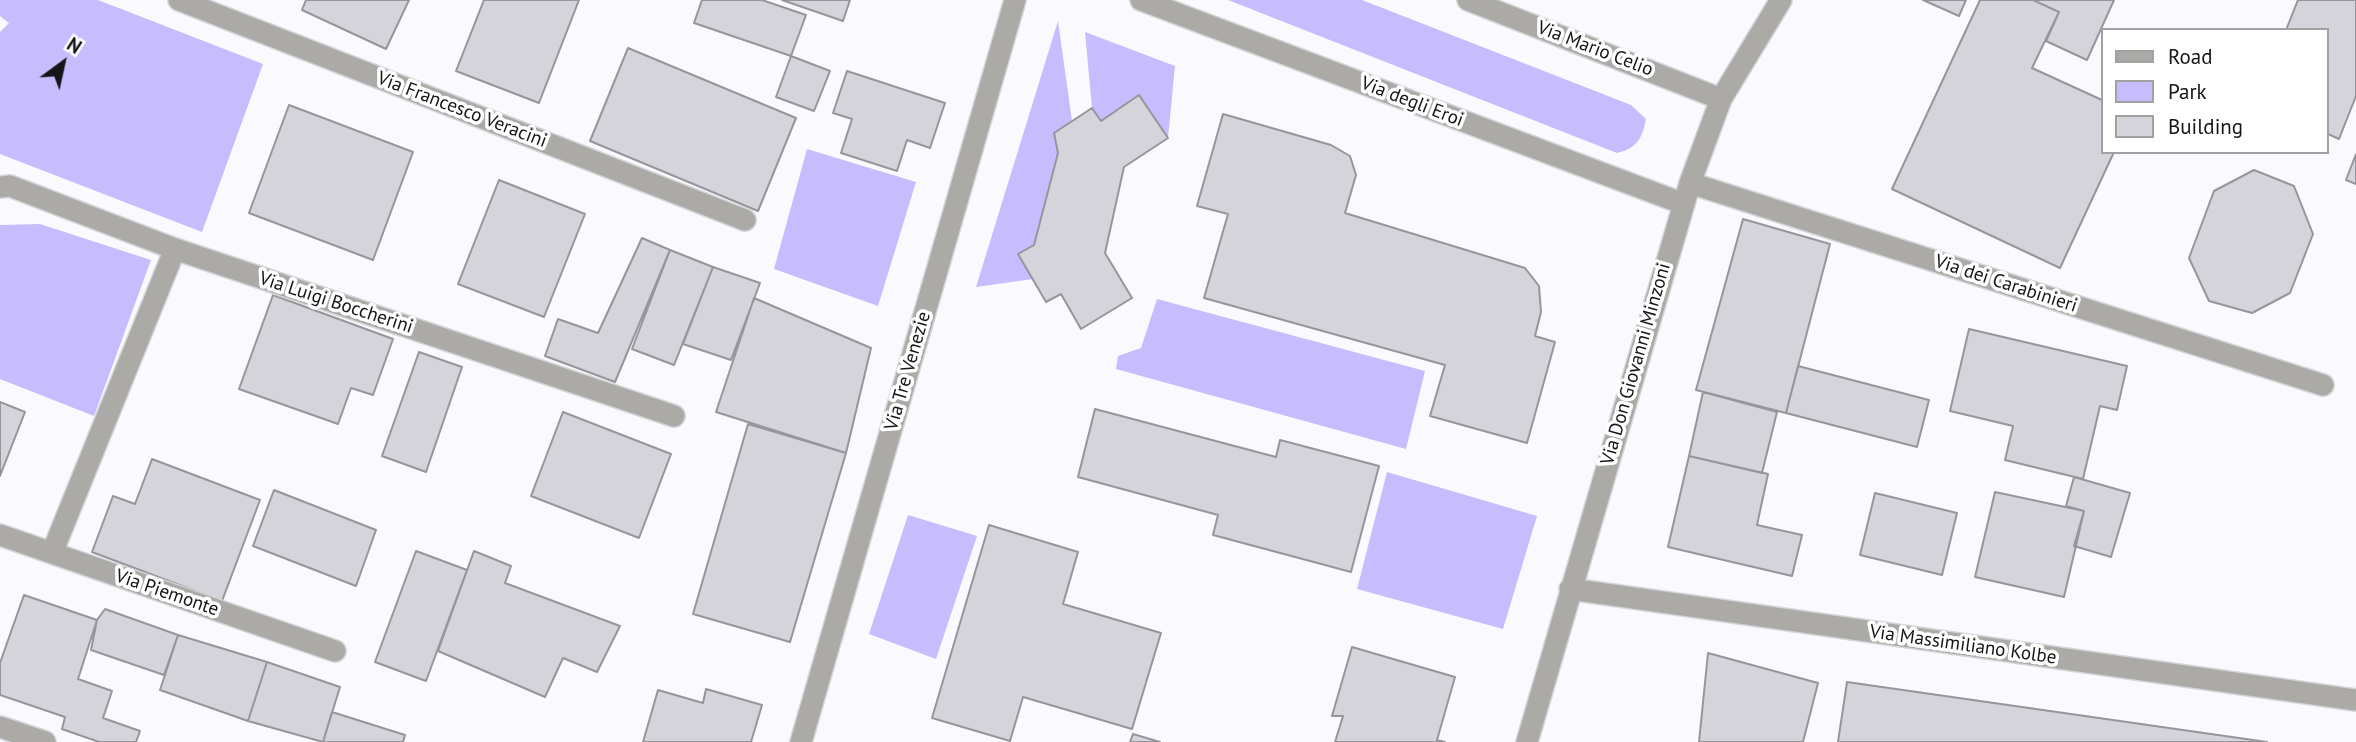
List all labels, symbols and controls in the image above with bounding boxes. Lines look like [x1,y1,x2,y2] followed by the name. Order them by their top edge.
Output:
[1534,16,1656,82] street label: Via Mario Celio
[28,28,98,98] north arrow
[2100,28,2328,154] legend
[63,32,86,59] text: N
[2168,43,2212,70] text: Road
[374,67,550,153] street label: Via Francesco Veracini
[1358,72,1466,132] street label: Via degli Eroi
[2168,78,2207,105] text: Park
[2168,113,2243,140] text: Building
[1932,250,2080,318] street label: Via dei Carabinieri
[1596,260,1676,468] street label: Via Don Giovanni Minzoni
[256,267,416,339] street label: Via Luigi Boccherini
[880,309,936,433] street label: Via Tre Venezie
[112,565,222,621] street label: Via Piemonte
[1868,621,2058,669] street label: Via Massimiliano Kolbe

